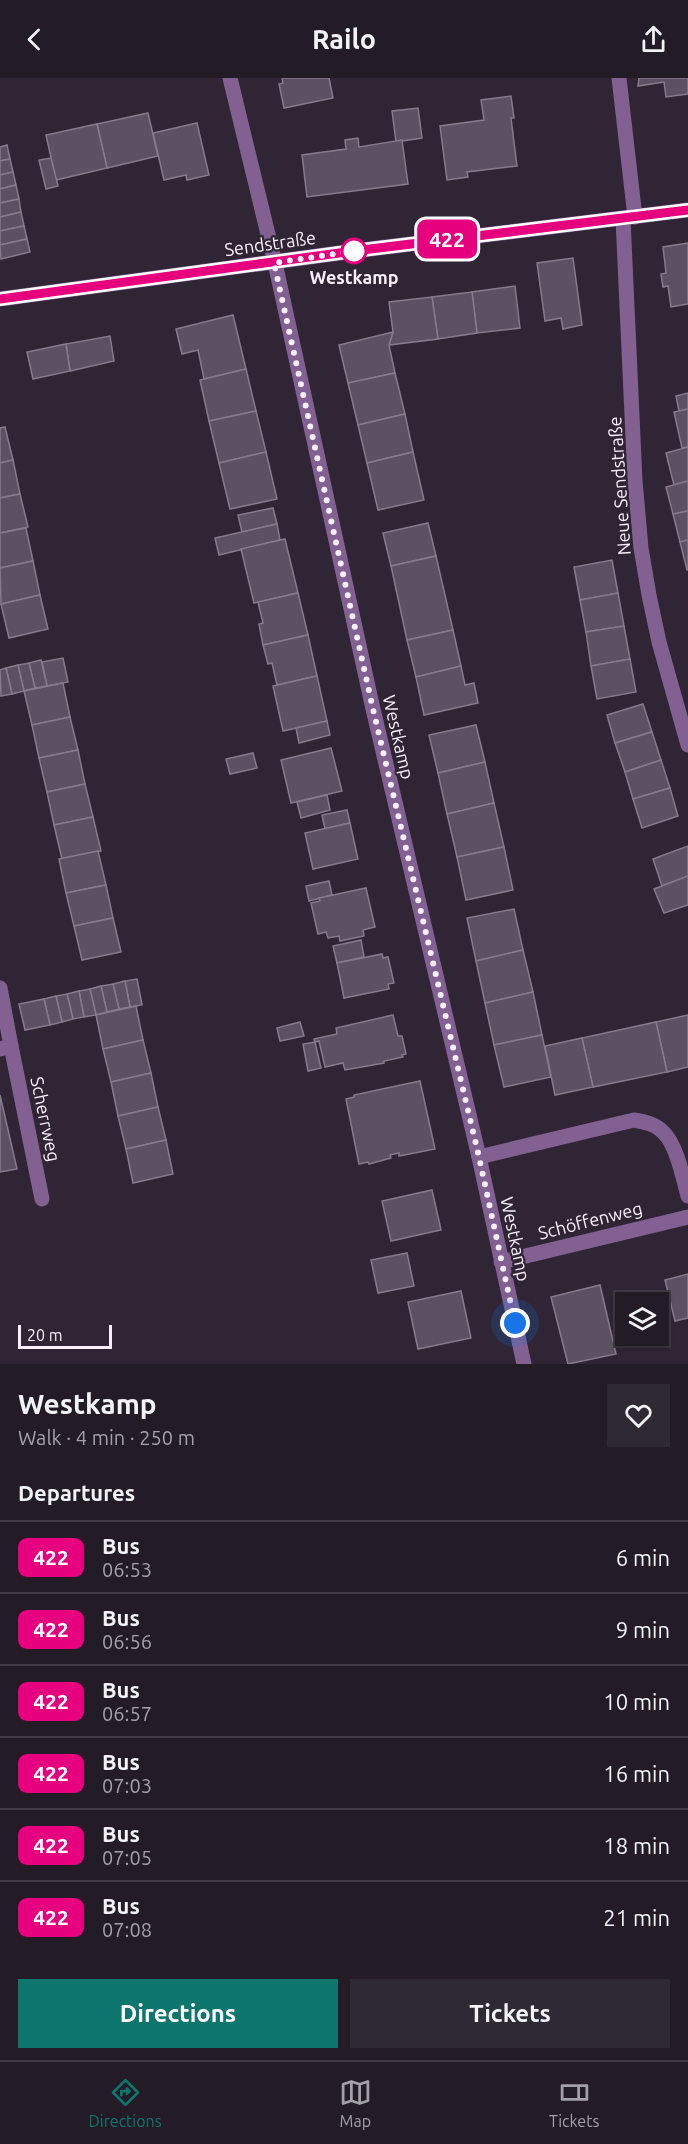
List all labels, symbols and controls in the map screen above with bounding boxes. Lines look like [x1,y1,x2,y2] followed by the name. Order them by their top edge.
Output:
[18,23,51,56] icon: back
[637,23,670,56] icon: share
[312,24,376,54] text: Railo
[412,220,482,258] line badge: 422
[223,227,317,259] street label: Sendstraße
[429,227,465,251] text: 422
[341,238,367,264] marker: Westkamp
[309,267,399,287] place label: Westkamp
[604,416,634,556] street label: Neue Sendstraße
[380,693,418,781] street label: Westkamp
[27,1075,65,1163] street label: Scherrweg
[497,1195,535,1283] street label: Westkamp
[536,1197,644,1243] street label: Schöffenweg
[615,1292,669,1346] map controls
[615,1292,669,1346] button: layers
[500,1308,530,1338] your location
[18,1322,112,1350] scale bar
[27,1326,63,1344] text: 20 m
[607,1384,670,1447] button: heart
[18,1388,157,1419] text: Westkamp
[18,1426,195,1449] text: Walk · 4 min · 250 m
[18,1480,135,1505] text: Departures
[102,1533,140,1558] text: Bus
[33,1545,69,1569] text: 422
[616,1545,670,1570] text: 6 min
[102,1558,152,1581] text: 06:53
[102,1605,140,1630] text: Bus
[33,1617,69,1641] text: 422
[616,1617,670,1642] text: 9 min
[102,1630,152,1653] text: 06:56
[102,1677,140,1702] text: Bus
[33,1689,69,1713] text: 422
[603,1689,670,1714] text: 10 min
[102,1702,152,1725] text: 06:57
[102,1749,140,1774] text: Bus
[33,1761,69,1785] text: 422
[603,1761,670,1786] text: 16 min
[102,1774,152,1797] text: 07:03
[102,1821,140,1846] text: Bus
[33,1833,69,1857] text: 422
[603,1833,670,1858] text: 18 min
[102,1846,152,1869] text: 07:05
[102,1893,140,1918] text: Bus
[33,1905,69,1929] text: 422
[603,1905,670,1930] text: 21 min
[102,1918,152,1941] text: 07:08
[18,1979,338,2048] button: Directions
[350,1979,670,2048] button: Tickets
[89,2076,162,2130] tab: Directions
[339,2076,372,2130] tab: Map
[549,2076,599,2130] tab: Tickets

